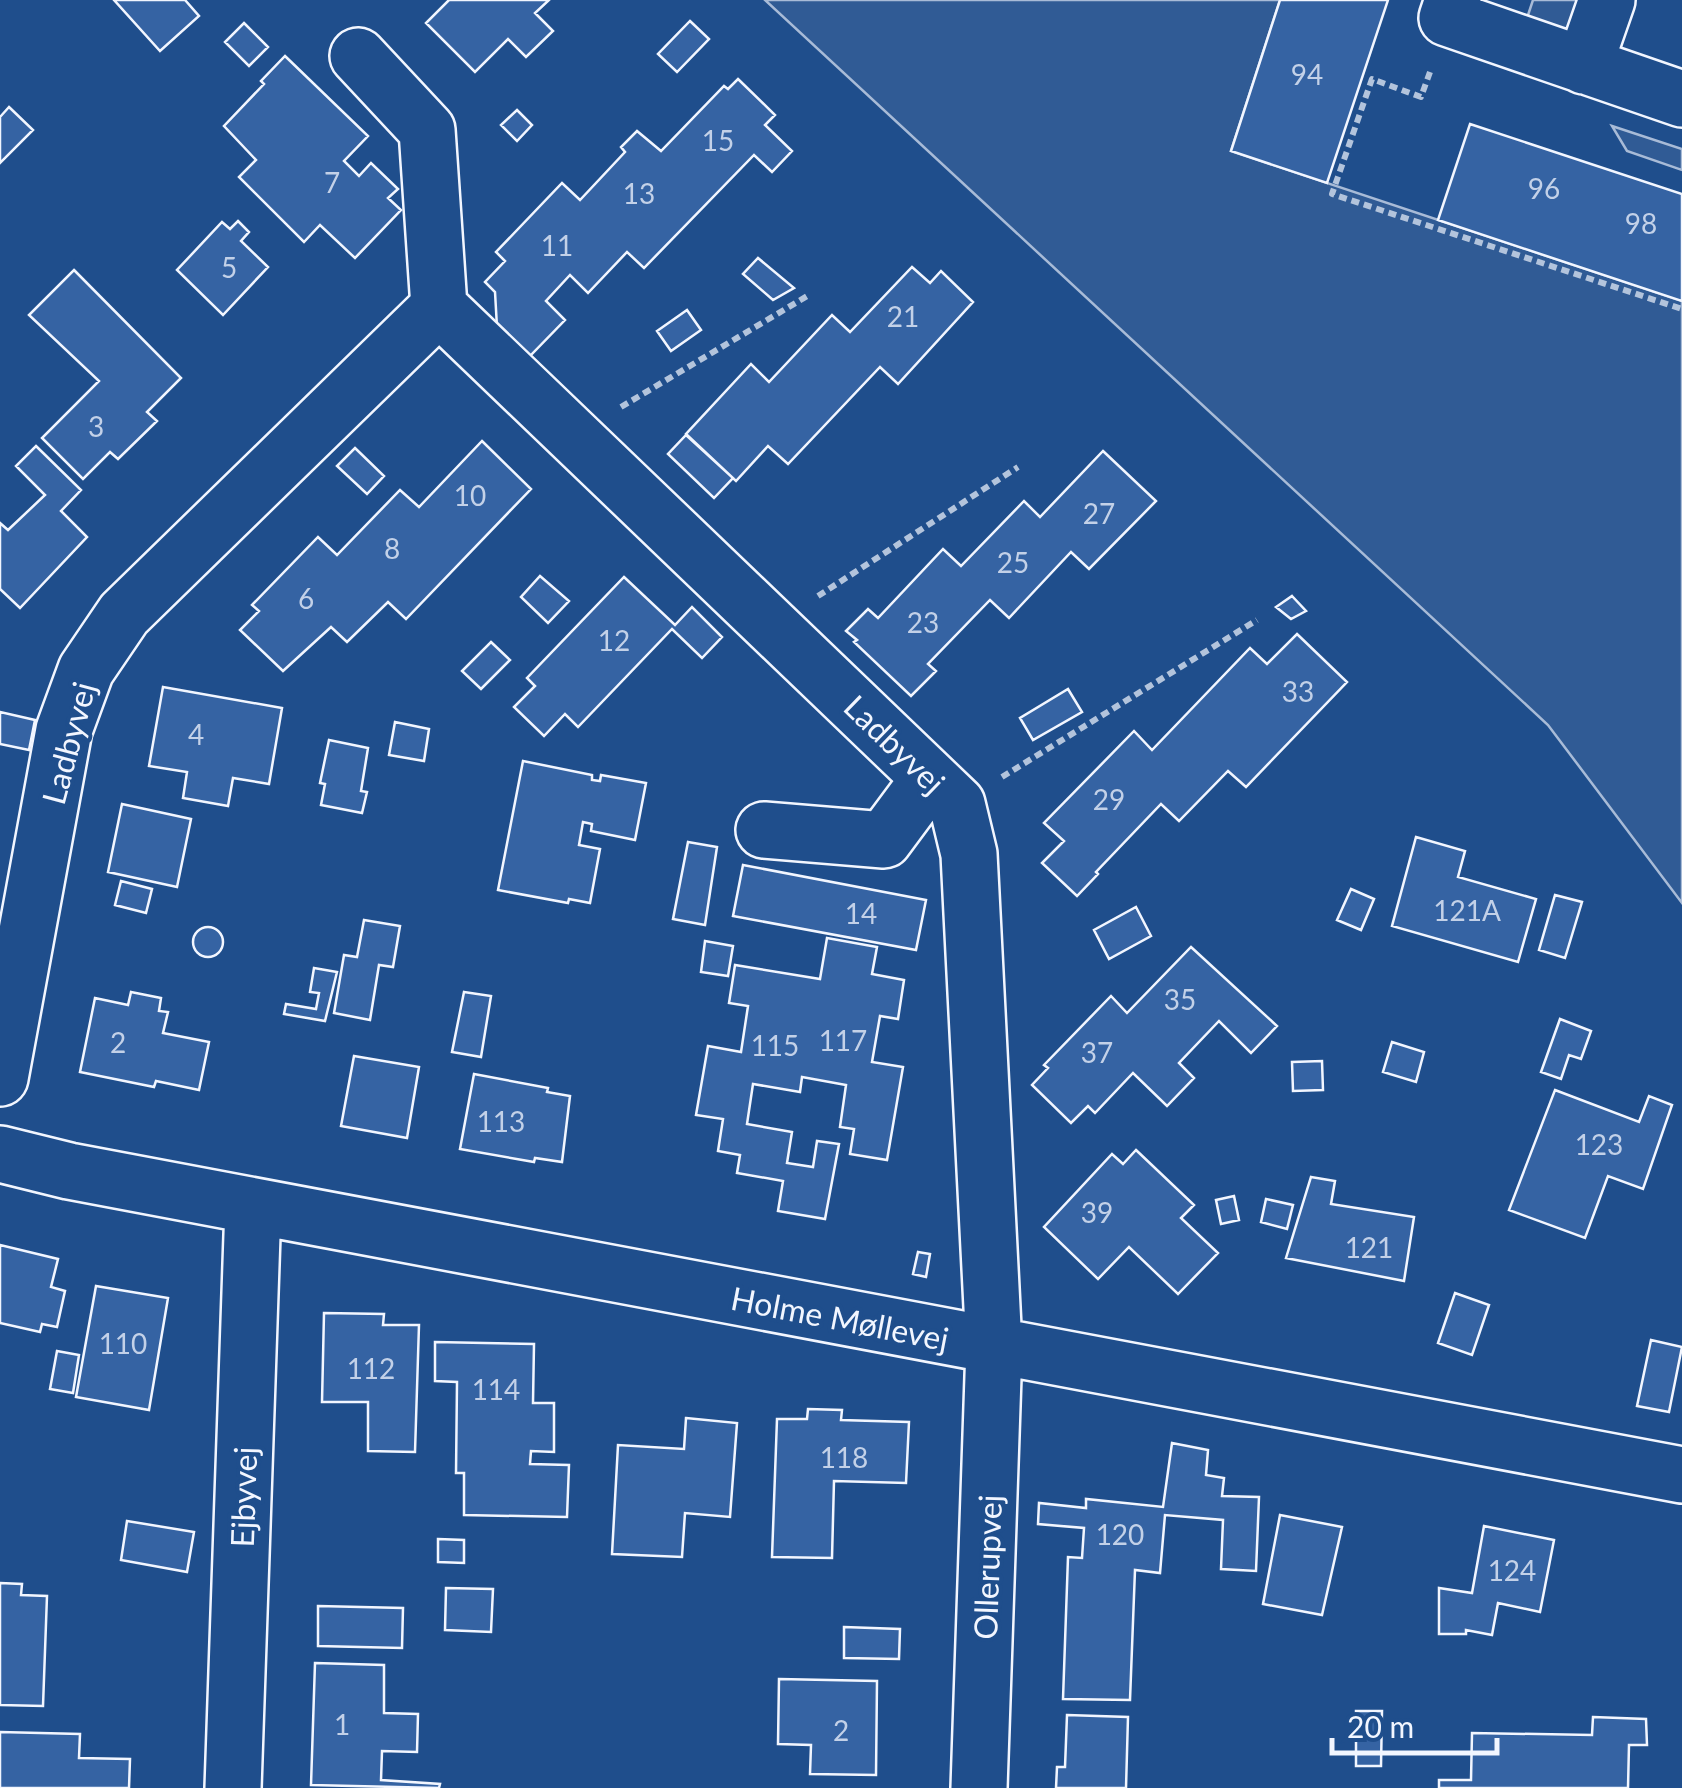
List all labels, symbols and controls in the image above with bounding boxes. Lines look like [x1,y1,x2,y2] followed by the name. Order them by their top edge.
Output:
[1291,57,1323,91] house number: 94
[702,123,734,157] house number: 15
[324,165,340,199] house number: 7
[1528,171,1560,205] house number: 96
[623,176,655,210] house number: 13
[1625,206,1657,240] house number: 98
[541,228,573,262] house number: 11
[221,250,237,284] house number: 5
[887,299,919,333] house number: 21
[88,409,104,443] house number: 3
[454,478,486,512] house number: 10
[1083,496,1115,530] house number: 27
[384,531,400,565] house number: 8
[997,545,1029,579] house number: 25
[298,581,314,615] house number: 6
[907,605,939,639] house number: 23
[598,623,630,657] house number: 12
[1282,674,1314,708] house number: 33
[33,678,103,808] street label: Ladbyvej
[837,687,953,801] street label: Ladbyvej
[188,717,204,751] house number: 4
[1093,782,1125,816] house number: 29
[1433,893,1501,927] house number: 121A
[845,896,877,930] house number: 14
[1164,982,1196,1016] house number: 35
[819,1023,867,1057] house number: 117
[110,1025,126,1059] house number: 2
[751,1028,799,1062] house number: 115
[1081,1035,1113,1069] house number: 37
[477,1104,525,1138] house number: 113
[1575,1127,1623,1161] house number: 123
[1081,1195,1113,1229] house number: 39
[1345,1230,1393,1264] house number: 121
[728,1278,952,1358] street label: Holme Møllevej
[99,1326,147,1360] house number: 110
[347,1351,395,1385] house number: 112
[472,1372,520,1406] house number: 114
[820,1440,868,1474] house number: 118
[222,1446,264,1548] street label: Ejbyvej
[965,1494,1009,1640] street label: Ollerupvej
[1096,1517,1144,1551] house number: 120
[1488,1553,1536,1587] house number: 124
[1332,1693,1497,1755] scale bar
[334,1707,350,1741] house number: 1
[1347,1708,1414,1744] text: 20 m
[833,1713,849,1747] house number: 2

